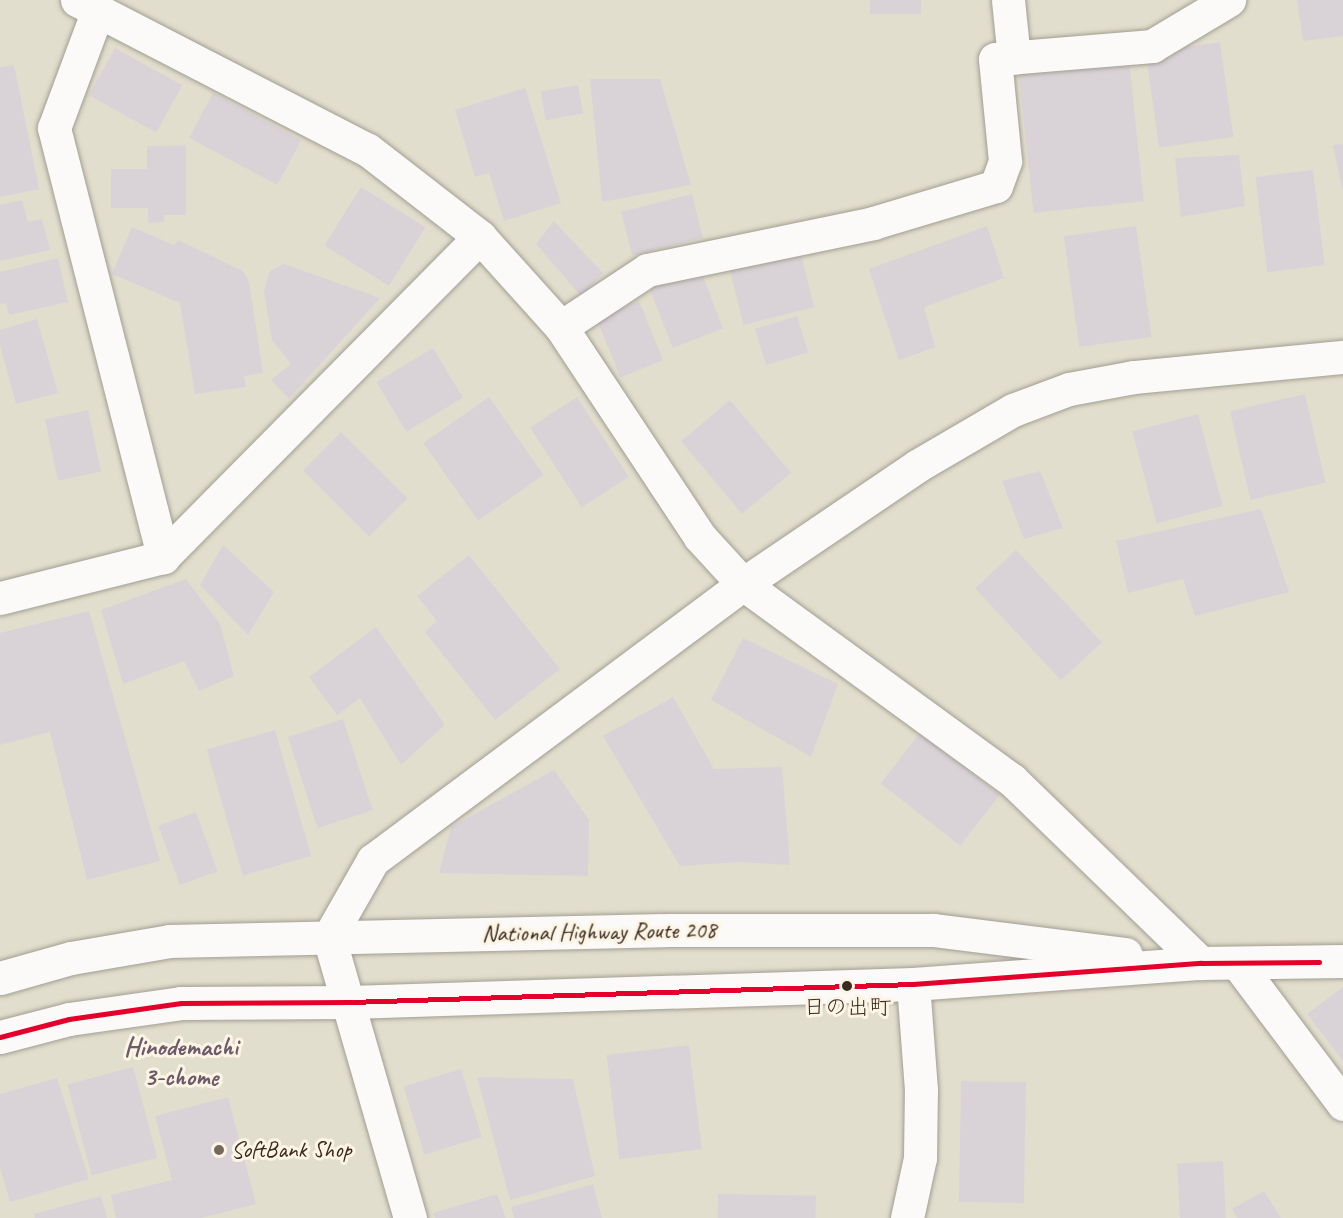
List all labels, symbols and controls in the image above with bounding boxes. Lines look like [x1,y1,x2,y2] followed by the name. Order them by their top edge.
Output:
[481,916,717,948] street label: National Highway Route 208
[841,980,853,992] marker: 日の出町
[803,995,891,1021] place label: 日の出町
[124,1031,238,1092] district label: Hinodemachi 3-chome
[231,1136,353,1164] place label: SoftBank Shop
[212,1143,226,1157] marker: SoftBank Shop

